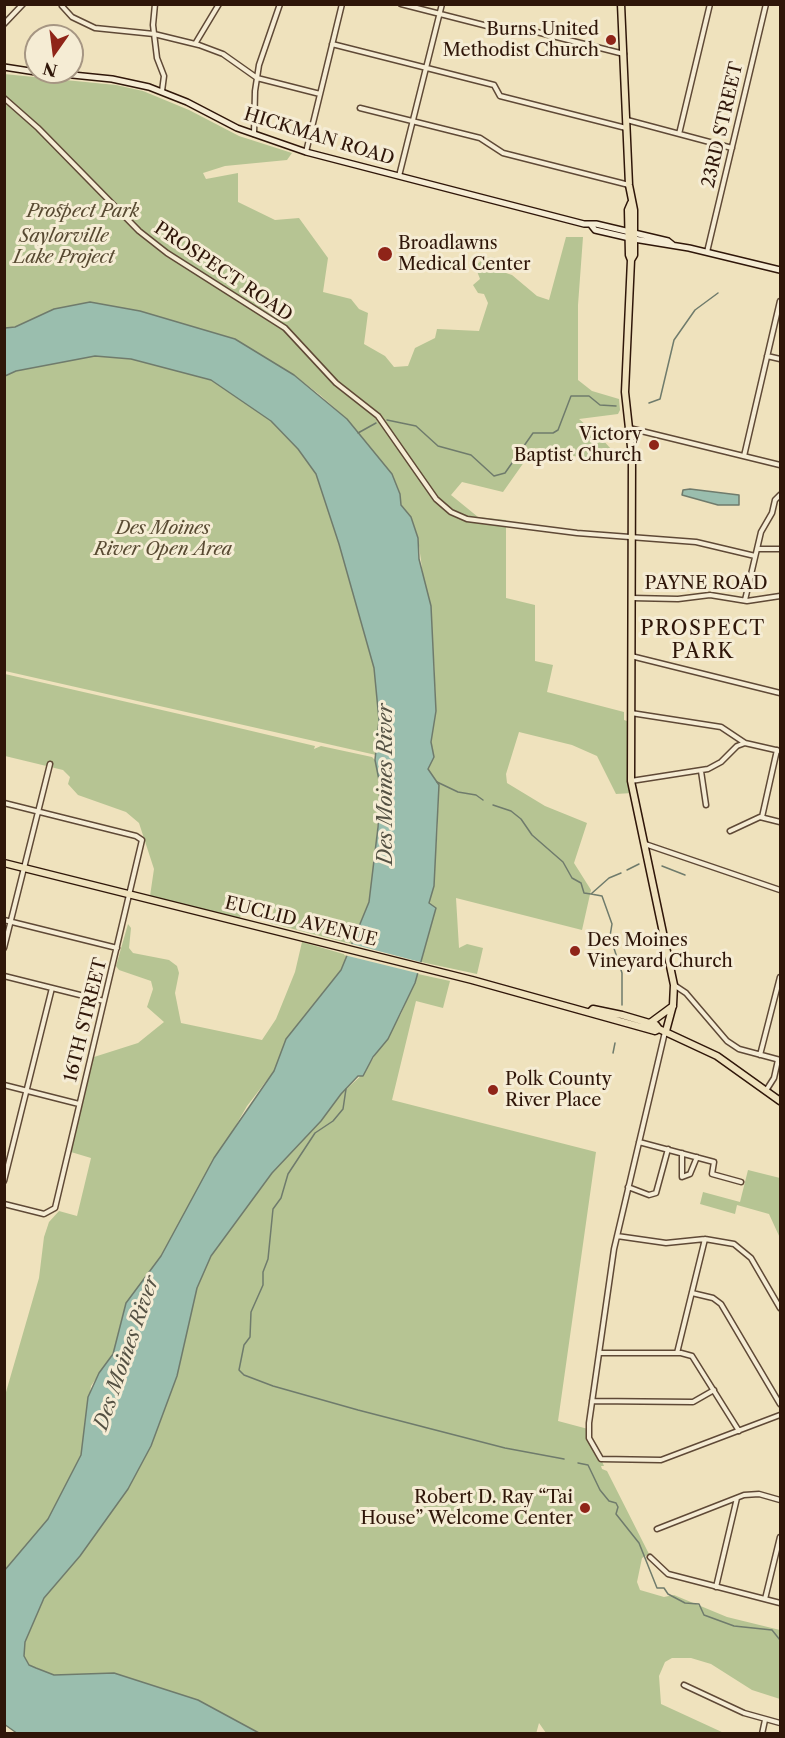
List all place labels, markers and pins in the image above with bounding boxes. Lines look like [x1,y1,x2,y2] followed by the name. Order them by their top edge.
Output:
[443,19,599,62] place label: Burns United Methodist Church
[604,33,618,47] marker: Burns United Methodist Church
[398,233,531,276] place label: Broadlawns Medical Center
[376,245,394,263] marker: Broadlawns Medical Center
[514,424,642,466] place label: Victory Baptist Church
[647,438,661,452] marker: Victory Baptist Church
[587,930,733,972] place label: Des Moines Vineyard Church
[568,944,582,958] marker: Des Moines Vineyard Church
[505,1069,612,1112] place label: Polk County River Place
[486,1083,500,1097] marker: Polk County River Place
[361,1487,573,1530] place label: Robert D. Ray “Tai House” Welcome Center
[578,1501,592,1515] marker: Robert D. Ray “Tai House” Welcome Center

